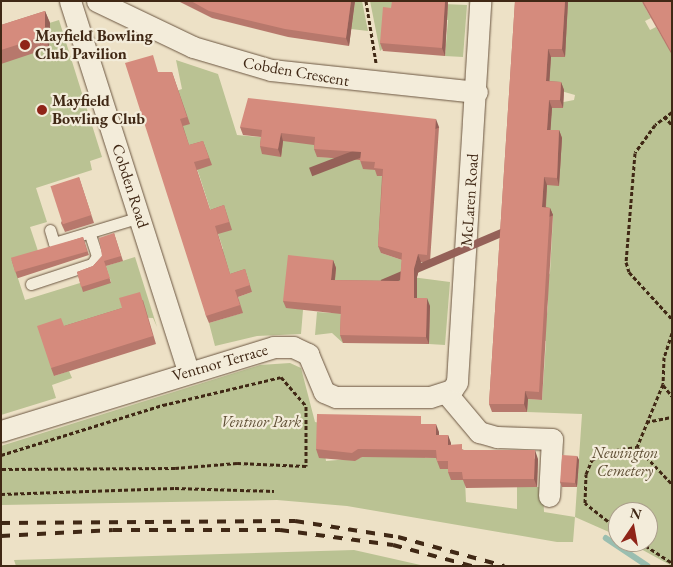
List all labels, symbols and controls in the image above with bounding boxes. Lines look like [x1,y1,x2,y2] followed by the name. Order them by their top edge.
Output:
[35,26,153,64] place label: Mayfield Bowling Club Pavilion
[19,39,31,51] marker: Mayfield Bowling Club Pavilion
[241,53,351,91] street label: Cobden Crescent
[52,91,145,129] place label: Mayfield Bowling Club
[36,104,48,116] marker: Mayfield Bowling Club
[107,142,153,230] street label: Cobden Road
[457,153,483,247] street label: McLaren Road
[170,340,270,386] street label: Ventnor Terrace
[221,412,301,432] park label: Ventnor Park
[592,443,658,481] park label: Newington Cemetery
[608,502,658,552] north arrow
[628,503,643,523] text: N

